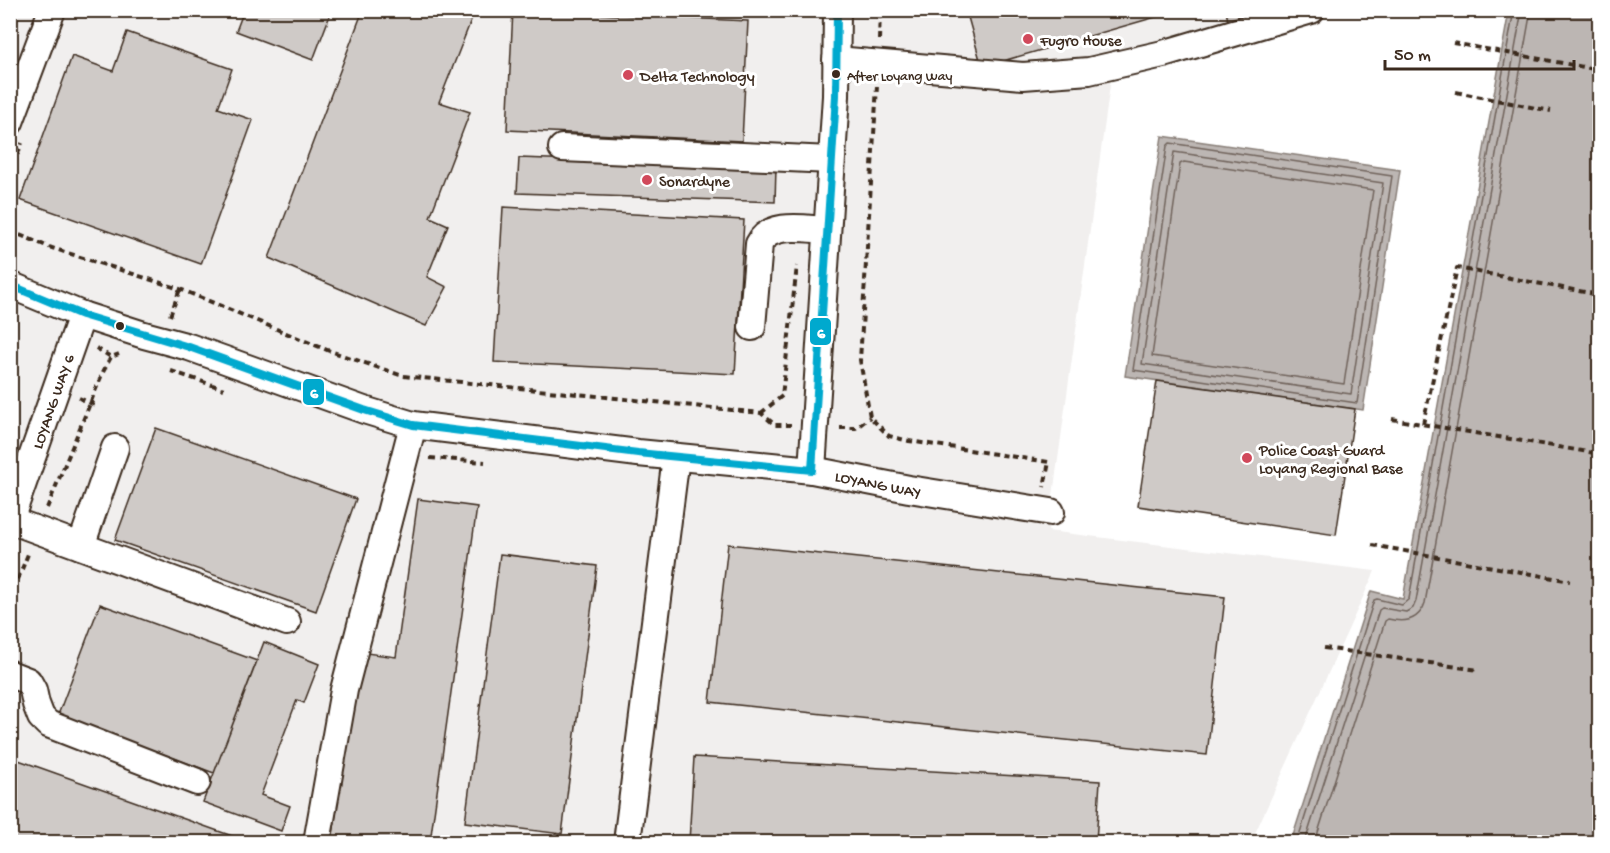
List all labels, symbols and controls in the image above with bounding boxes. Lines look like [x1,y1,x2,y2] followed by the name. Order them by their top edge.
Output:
[1021,32,1035,46] marker: Fugro House
[1039,33,1122,52] place label: Fugro House
[1385,33,1574,71] scale bar
[1394,46,1431,67] text: 50 m
[621,68,635,82] marker: Delta Technology
[830,68,842,80] marker: After Loyang Way
[639,69,755,88] place label: Delta Technology
[847,69,952,86] place label: After Loyang Way
[640,173,654,187] marker: Sonardyne
[659,174,731,193] place label: Sonardyne
[809,317,832,346] line badge: 6
[114,320,126,332] unlabelled marker
[817,326,826,345] text: 6
[30,352,81,452] street label: LOYANG WAY 6
[302,378,325,406] line badge: 6
[310,386,319,405] text: 6
[1258,443,1404,480] place label: Police Coast Guard Loyang Regional Base
[1240,451,1254,465] marker: Police Coast Guard Loyang Regional Base
[833,469,922,504] street label: LOYANG WAY

